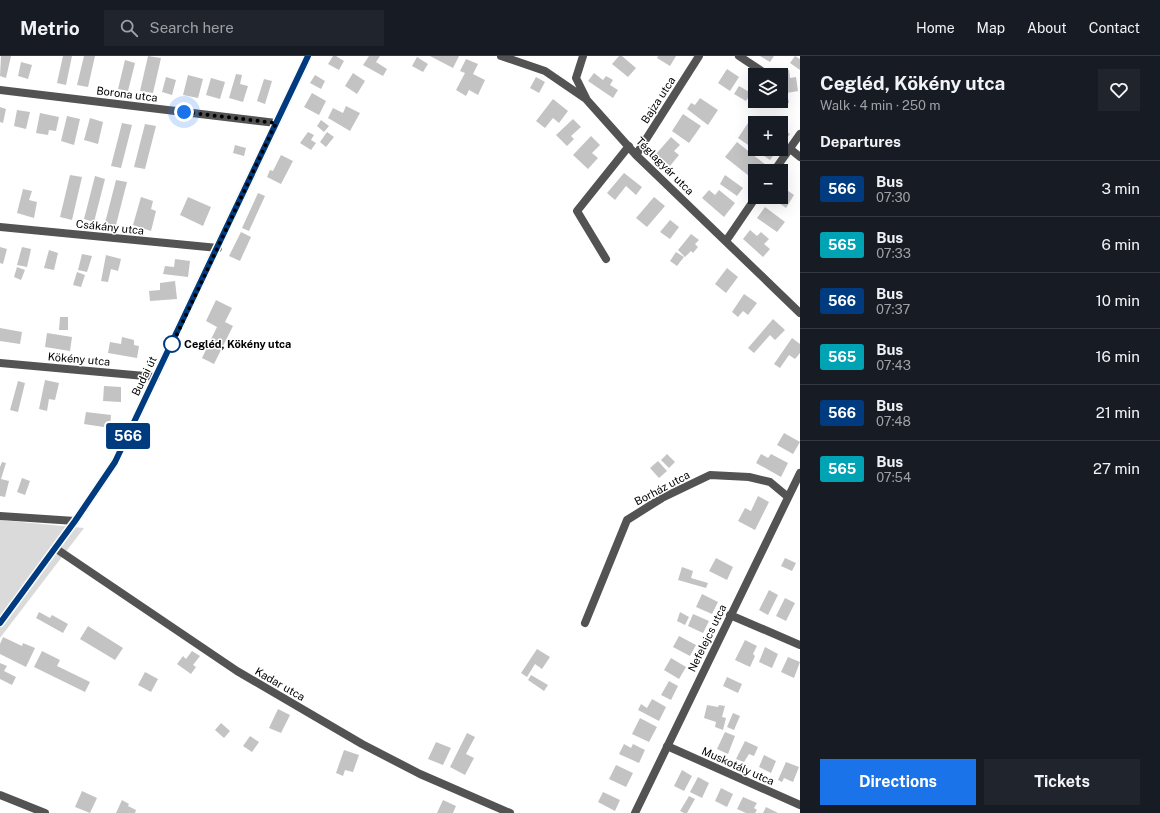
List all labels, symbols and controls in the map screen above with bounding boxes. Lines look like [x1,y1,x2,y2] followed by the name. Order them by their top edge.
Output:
[104,10,384,46] search box
[20,17,80,39] text: Metrio
[118,17,140,39] icon: search
[150,19,234,36] text: Search here
[916,20,955,36] text: Home
[977,20,1005,36] text: Map
[1027,20,1067,36] text: About
[1089,20,1140,36] text: Contact
[748,68,788,204] map controls
[748,68,788,108] button: layers
[1098,69,1140,111] button: heart
[820,72,1005,94] text: Cegléd, Kökény utca
[639,75,677,125] street label: Bajza utca
[96,84,158,104] street label: Borona utca
[820,98,940,113] text: Walk · 4 min · 250 m
[174,102,194,122] your location
[748,116,788,156] button: +
[820,133,901,150] text: Departures
[634,135,696,197] street label: Téglagyár utca
[748,164,788,204] button: −
[876,173,903,190] text: Bus
[1101,180,1140,197] text: 3 min
[828,181,856,197] text: 566
[876,190,911,205] text: 07:30
[75,217,145,237] street label: Csákány utca
[876,229,903,246] text: Bus
[1102,236,1140,253] text: 6 min
[828,237,856,253] text: 565
[876,246,911,261] text: 07:33
[876,285,903,302] text: Bus
[1096,292,1140,309] text: 10 min
[828,293,856,309] text: 566
[876,302,910,317] text: 07:37
[163,335,181,353] marker: Cegléd, Kökény utca
[184,338,291,350] place label: Cegléd, Kökény utca
[876,341,903,358] text: Bus
[1095,348,1140,365] text: 16 min
[828,349,856,365] text: 565
[47,350,111,368] street label: Kökény utca
[129,354,159,398] street label: Budai út
[876,358,911,373] text: 07:43
[876,397,903,414] text: Bus
[1096,404,1140,421] text: 21 min
[828,405,856,421] text: 566
[876,414,911,429] text: 07:48
[105,423,151,449] line badge: 566
[114,428,142,444] text: 566
[876,453,903,470] text: Bus
[1093,460,1140,477] text: 27 min
[828,461,856,477] text: 565
[632,468,692,508] street label: Borház utca
[876,470,911,485] text: 07:54
[685,602,729,674] street label: Nefelejcs utca
[253,665,307,703] street label: Kadar utca
[700,745,776,787] street label: Muskotály utca
[820,759,976,805] button: Directions
[984,759,1140,805] button: Tickets

